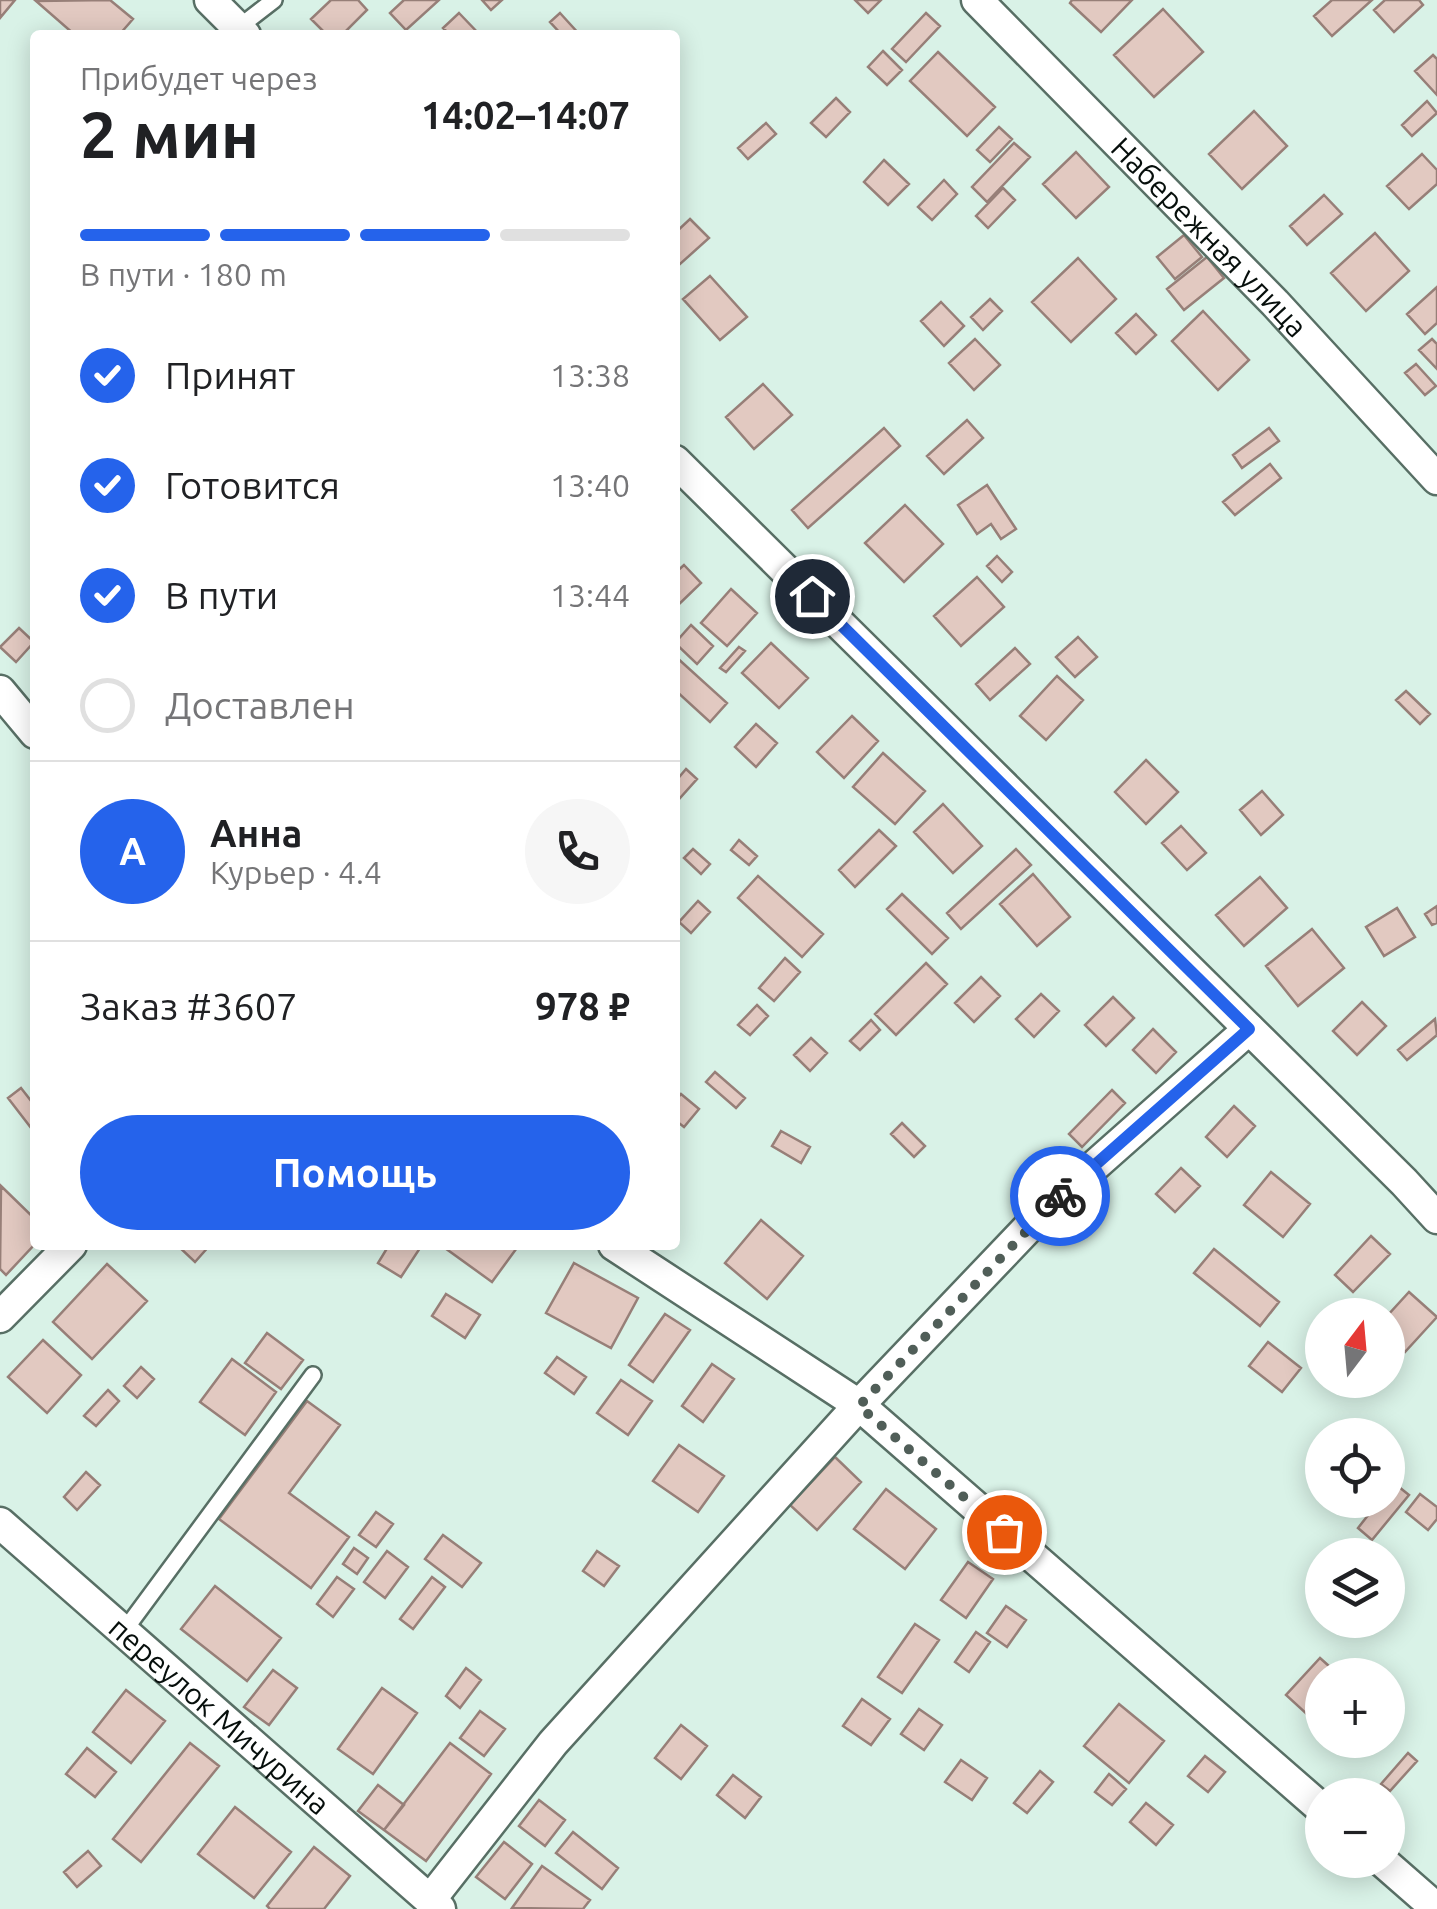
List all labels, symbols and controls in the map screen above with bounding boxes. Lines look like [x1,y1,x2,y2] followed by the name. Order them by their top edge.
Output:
[80,60,318,96] text: Прибудет через
[421,94,630,136] text: 14:02–14:07
[80,97,259,170] text: 2 мин
[1105,130,1314,344] street label: Набережная улица
[80,256,287,292] text: В пути · 180 m
[80,348,135,403] icon: check
[165,354,295,396] text: Принят
[550,357,630,393] text: 13:38
[80,458,135,513] icon: check
[165,464,340,506] text: Готовится
[550,467,630,503] text: 13:40
[770,554,855,639] pin
[80,568,135,623] icon: check
[785,569,840,624] icon: home
[165,574,278,616] text: В пути
[550,577,630,613] text: 13:44
[165,684,355,726] text: Доставлен
[525,799,630,904] button: phone
[210,812,302,854] text: Анна
[119,830,146,872] text: А
[210,854,382,890] text: Курьер · 4.4
[80,985,298,1027] text: Заказ #3607
[535,985,630,1027] text: 978 ₽
[80,1115,630,1230] button: Помощь
[1010,1146,1110,1246] courier
[1033,1169,1088,1224] icon: bike
[1305,1298,1405,1398] north arrow
[1305,1298,1405,1878] map controls
[1305,1418,1405,1518] button: locate
[962,1490,1047,1575] pin
[977,1505,1032,1560] icon: bag
[1305,1538,1405,1638] button: layers
[102,1610,337,1821] street label: переулок Мичурина
[1305,1658,1405,1758] button: +
[1305,1778,1405,1878] button: −

